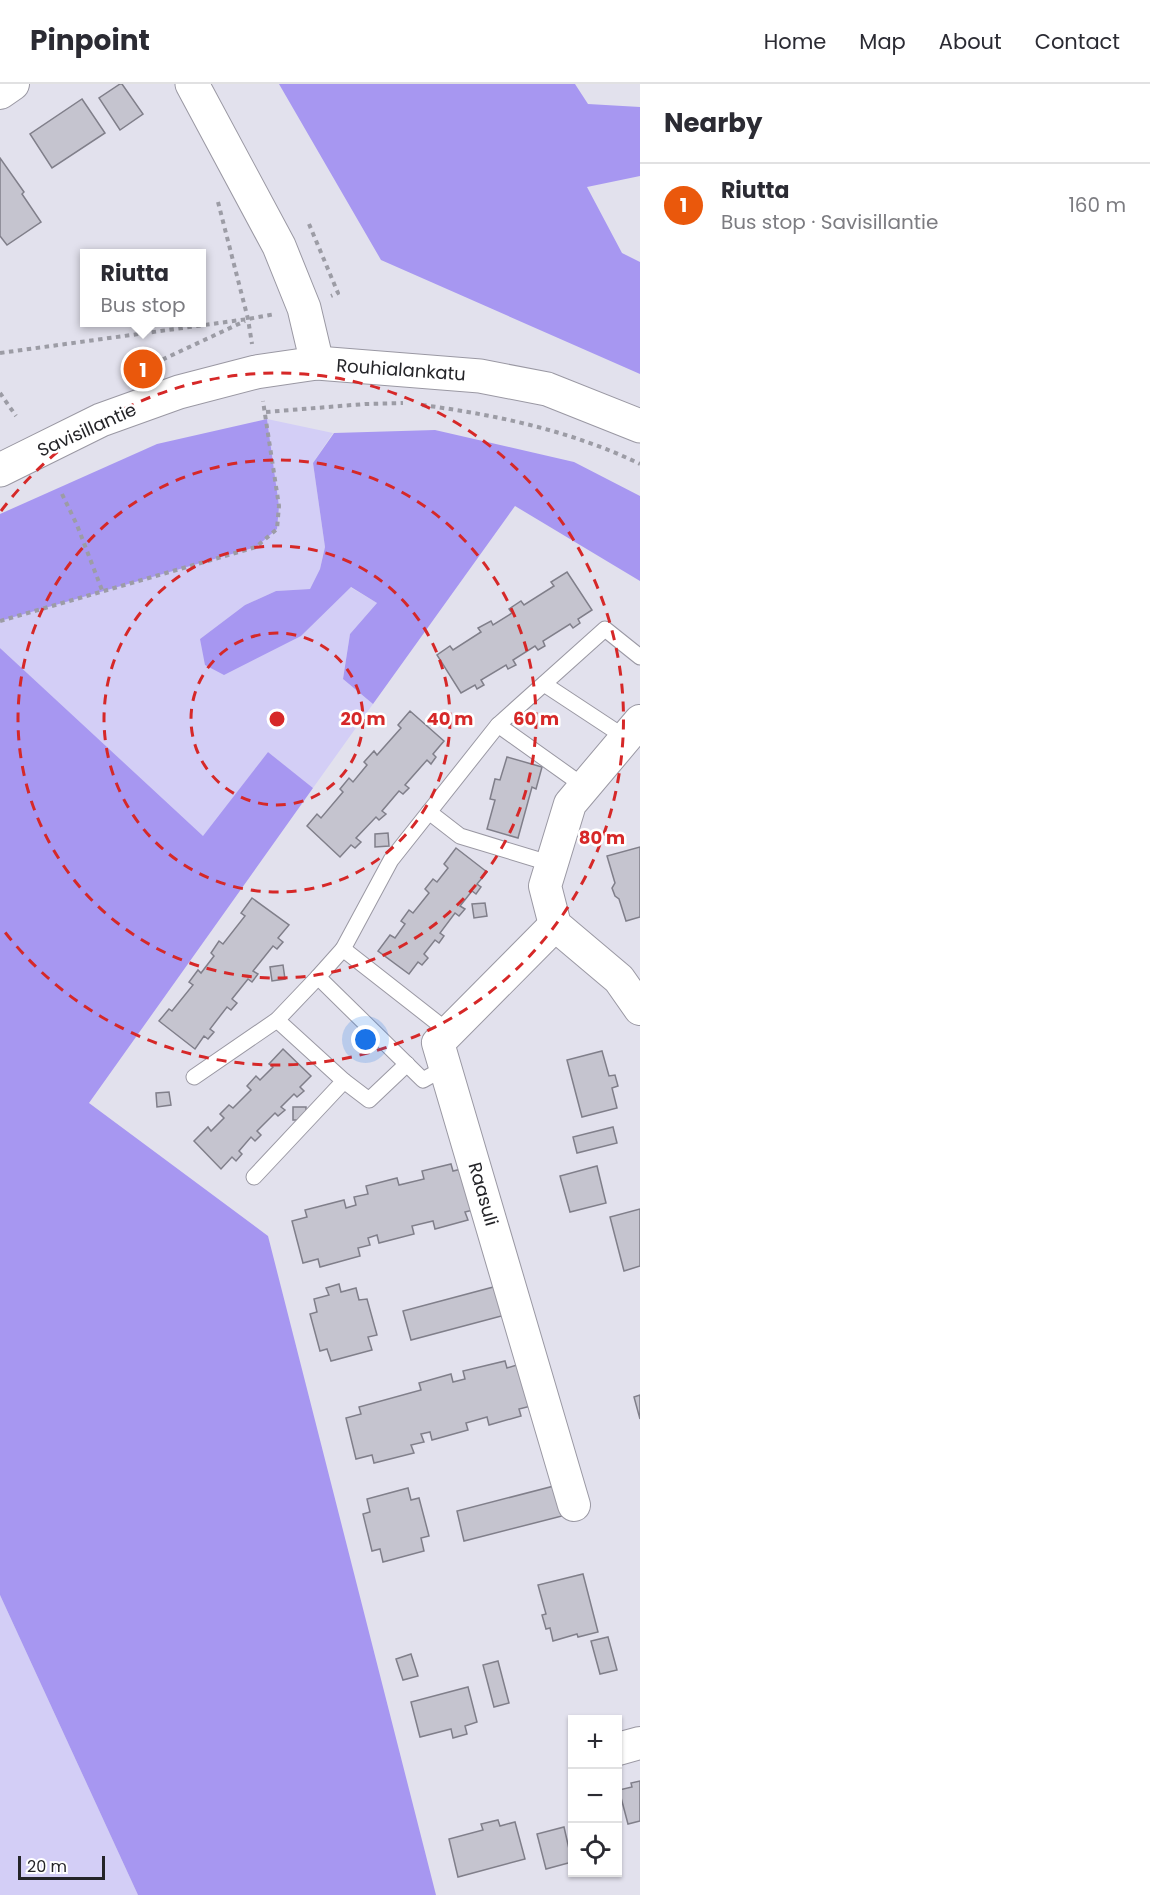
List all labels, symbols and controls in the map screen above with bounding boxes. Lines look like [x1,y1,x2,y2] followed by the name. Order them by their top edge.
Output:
[30,21,150,60] text: Pinpoint
[764,27,826,56] text: Home
[859,27,906,56] text: Map
[939,27,1002,56] text: About
[1035,27,1120,56] text: Contact
[664,105,762,141] text: Nearby
[721,175,789,206] text: Riutta
[680,191,687,219] text: 1
[1068,191,1126,219] text: 160 m
[721,208,938,236] text: Bus stop · Savisillantie
[80,249,206,327] popup
[101,258,169,289] text: Riutta
[101,291,185,319] text: Bus stop
[124,346,162,392] pin: 1
[335,353,467,386] street label: Rouhialankatu
[33,397,140,462] street label: Savisillantie
[341,706,385,731] text: 20 m
[427,706,473,731] text: 40 m
[513,706,559,731] text: 60 m
[267,709,287,729] centre of rings
[579,825,625,850] text: 80 m
[351,1025,380,1054] your location
[462,1159,504,1229] street label: Raasuli
[568,1715,622,1877] map controls
[568,1715,622,1769] button: +
[568,1769,622,1823] button: −
[568,1823,622,1877] button: locate
[18,1853,105,1880] scale bar
[27,1855,67,1878] text: 20 m

